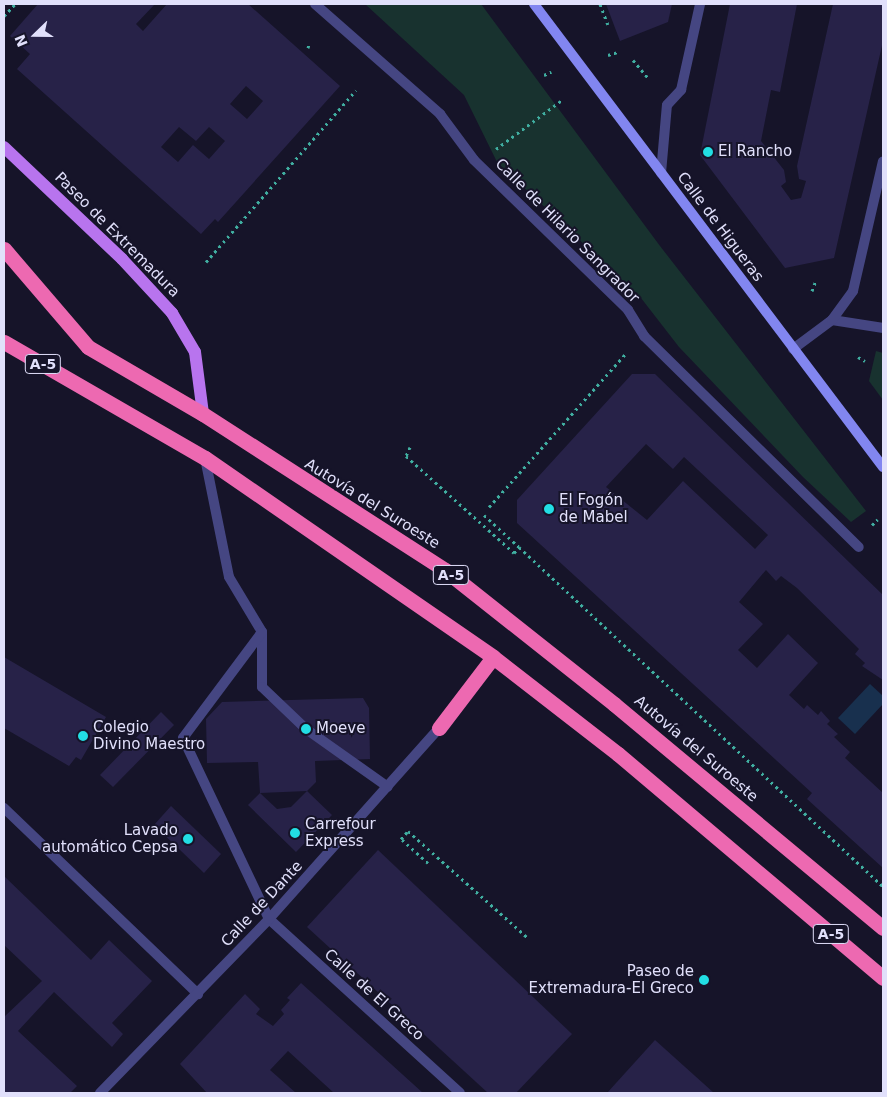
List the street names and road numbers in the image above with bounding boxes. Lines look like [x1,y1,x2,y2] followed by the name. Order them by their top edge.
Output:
[491,155,643,307] street label: Calle de Hilario Sangrador
[51,169,183,301] street label: Paseo de Extremadura
[673,169,767,285] street label: Calle de Higueras
[24,352,62,376] road number: A-5
[301,455,443,553] street label: Autovía del Suroeste
[432,564,470,586] road number: A-5
[631,692,761,806] street label: Autovía del Suroeste
[218,857,306,951] street label: Calle de Dante
[812,922,850,946] road number: A-5
[320,945,428,1045] street label: Calle de El Greco

